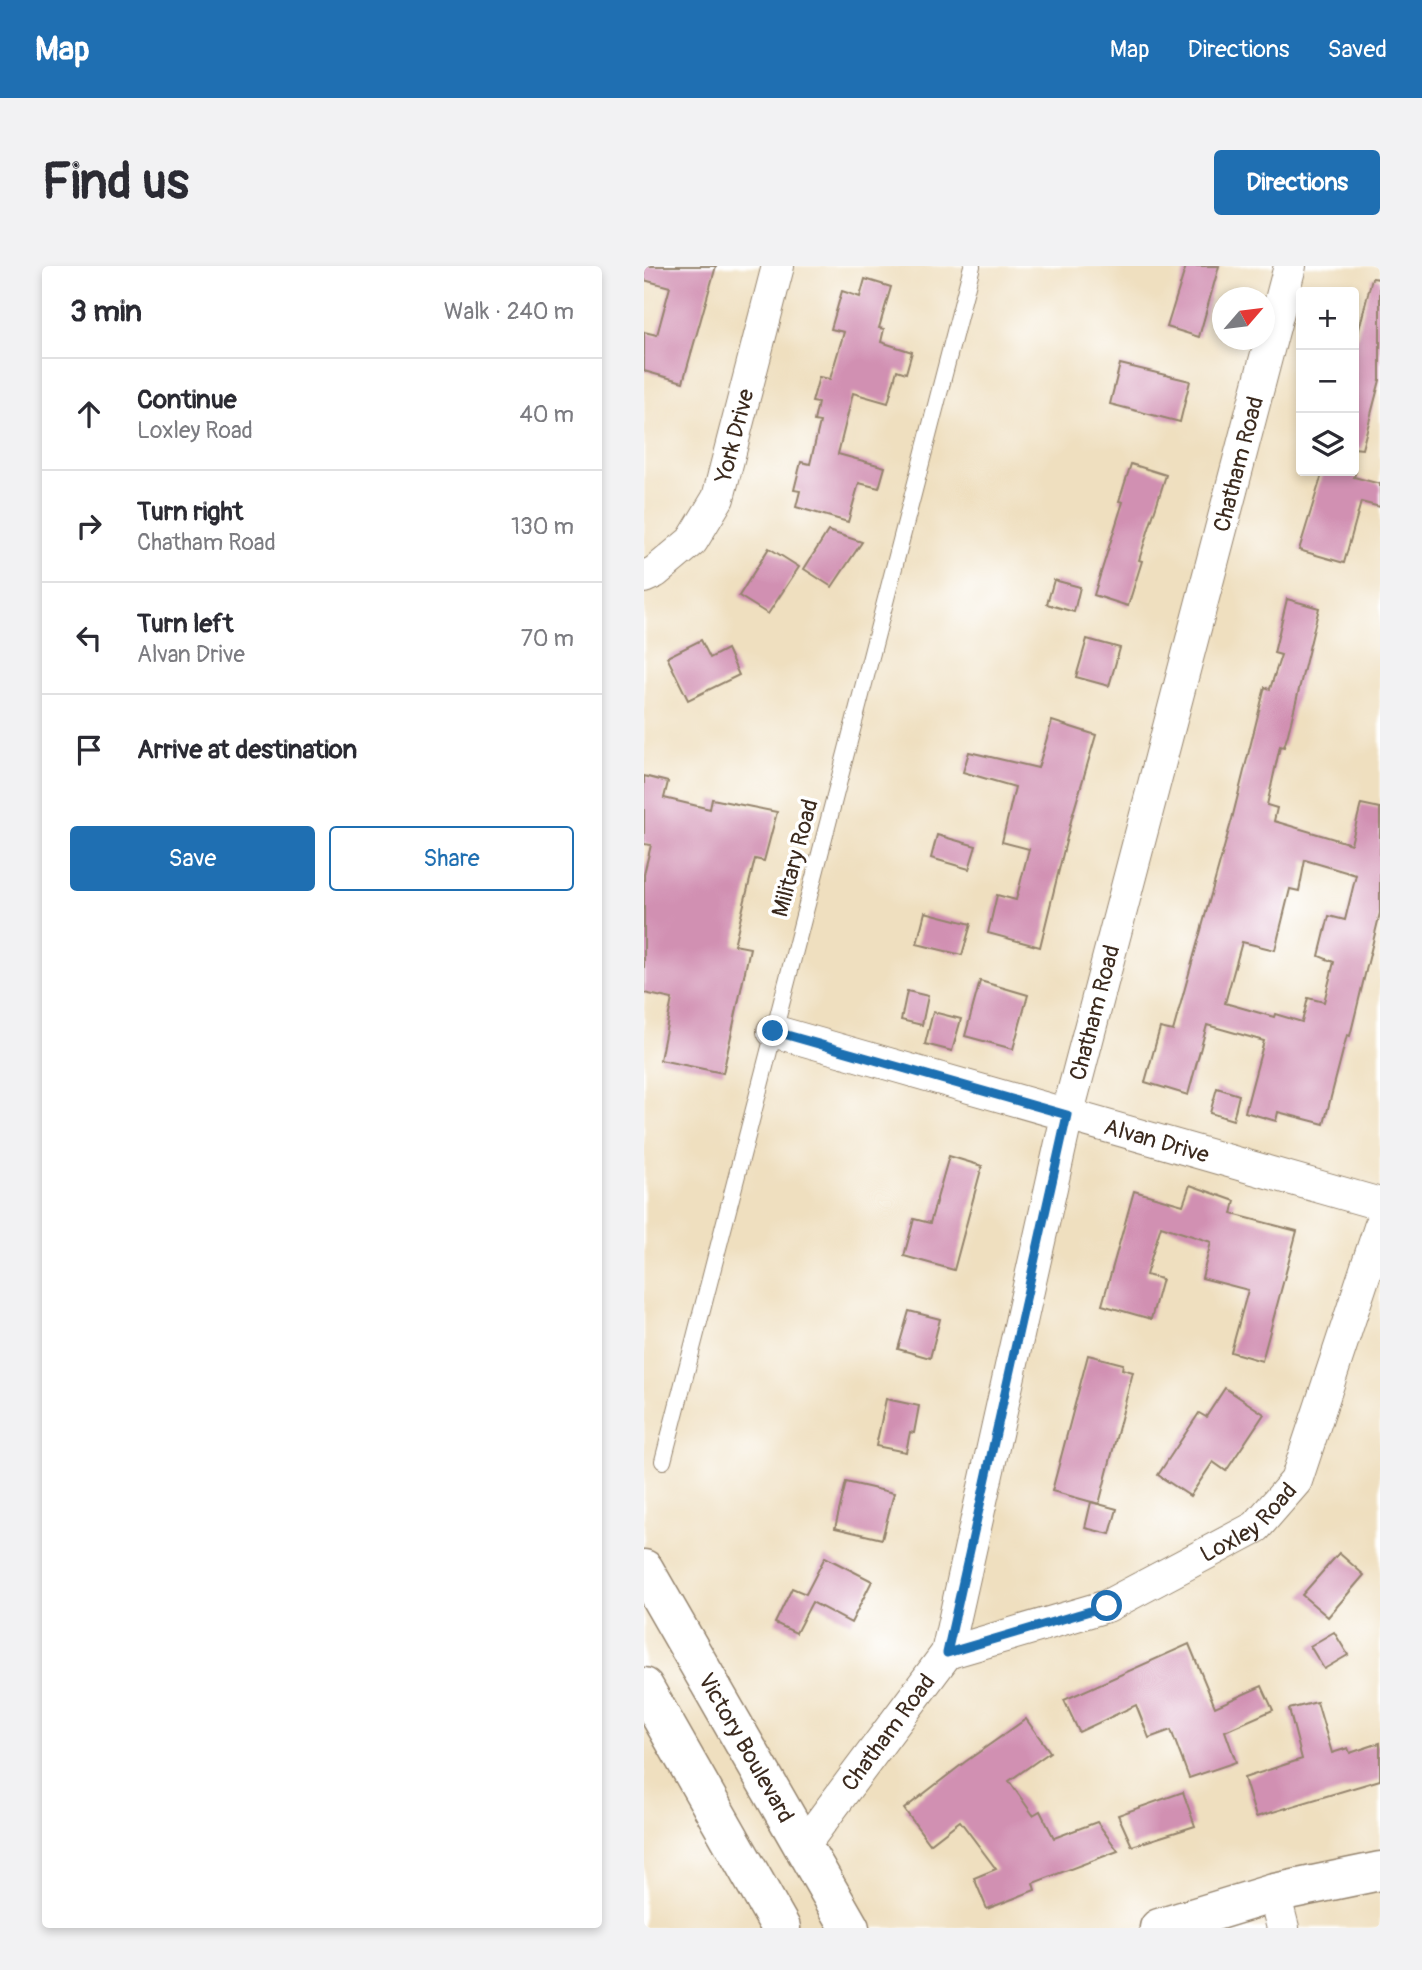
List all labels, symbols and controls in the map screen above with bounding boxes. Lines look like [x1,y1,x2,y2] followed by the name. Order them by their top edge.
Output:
[35,29,90,70] text: Map
[1110,35,1150,64] text: Map
[1188,35,1289,64] text: Directions
[1327,35,1387,64] text: Saved
[1214,150,1380,215] button: Directions
[42,152,189,213] text: Find us
[1212,287,1275,350] north arrow
[1296,287,1359,476] map controls
[1296,287,1359,350] button: +
[70,293,142,330] text: 3 min
[444,297,574,326] text: Walk · 240 m
[1296,350,1359,413] button: −
[137,384,237,416] text: Continue
[708,385,760,487] street label: York Drive
[1206,393,1270,535] street label: Chatham Road
[70,395,108,433] icon: ahead
[520,400,574,429] text: 40 m
[1296,413,1359,476] button: layers
[137,416,253,445] text: Loxley Road
[137,496,243,528] text: Turn right
[70,507,108,545] icon: right
[511,512,574,541] text: 130 m
[137,528,276,557] text: Chatham Road
[137,608,233,640] text: Turn left
[70,619,108,657] icon: left
[521,624,574,653] text: 70 m
[137,640,245,669] text: Alvan Drive
[70,731,108,769] icon: arrive
[137,734,357,766] text: Arrive at destination
[765,796,825,920] street label: Military Road
[70,826,315,891] button: Save
[329,826,574,891] button: Share
[1062,942,1126,1083] street label: Chatham Road
[757,1015,788,1046] route end
[1101,1112,1213,1169] street label: Alvan Drive
[1195,1476,1303,1569] street label: Loxley Road
[1091,1590,1122,1621] route start
[692,1668,801,1828] street label: Victory Boulevard
[835,1668,941,1797] street label: Chatham Road

